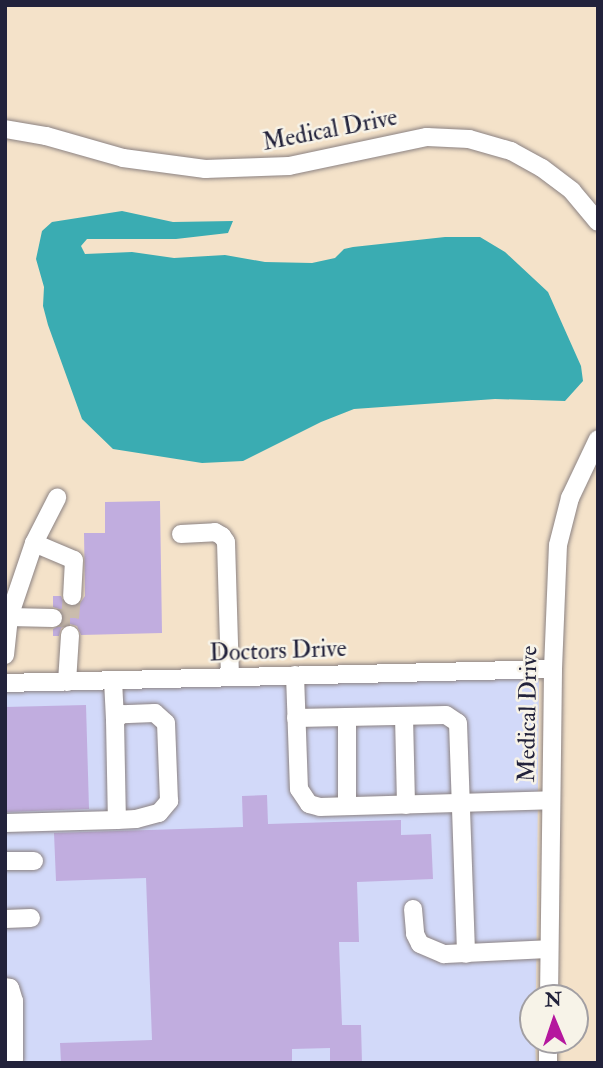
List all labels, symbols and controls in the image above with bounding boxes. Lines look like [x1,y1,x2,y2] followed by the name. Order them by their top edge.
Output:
[260,103,400,157] street label: Medical Drive
[209,634,347,668] street label: Doctors Drive
[512,645,544,783] street label: Medical Drive
[519,984,589,1054] north arrow
[544,988,562,1012] text: N

